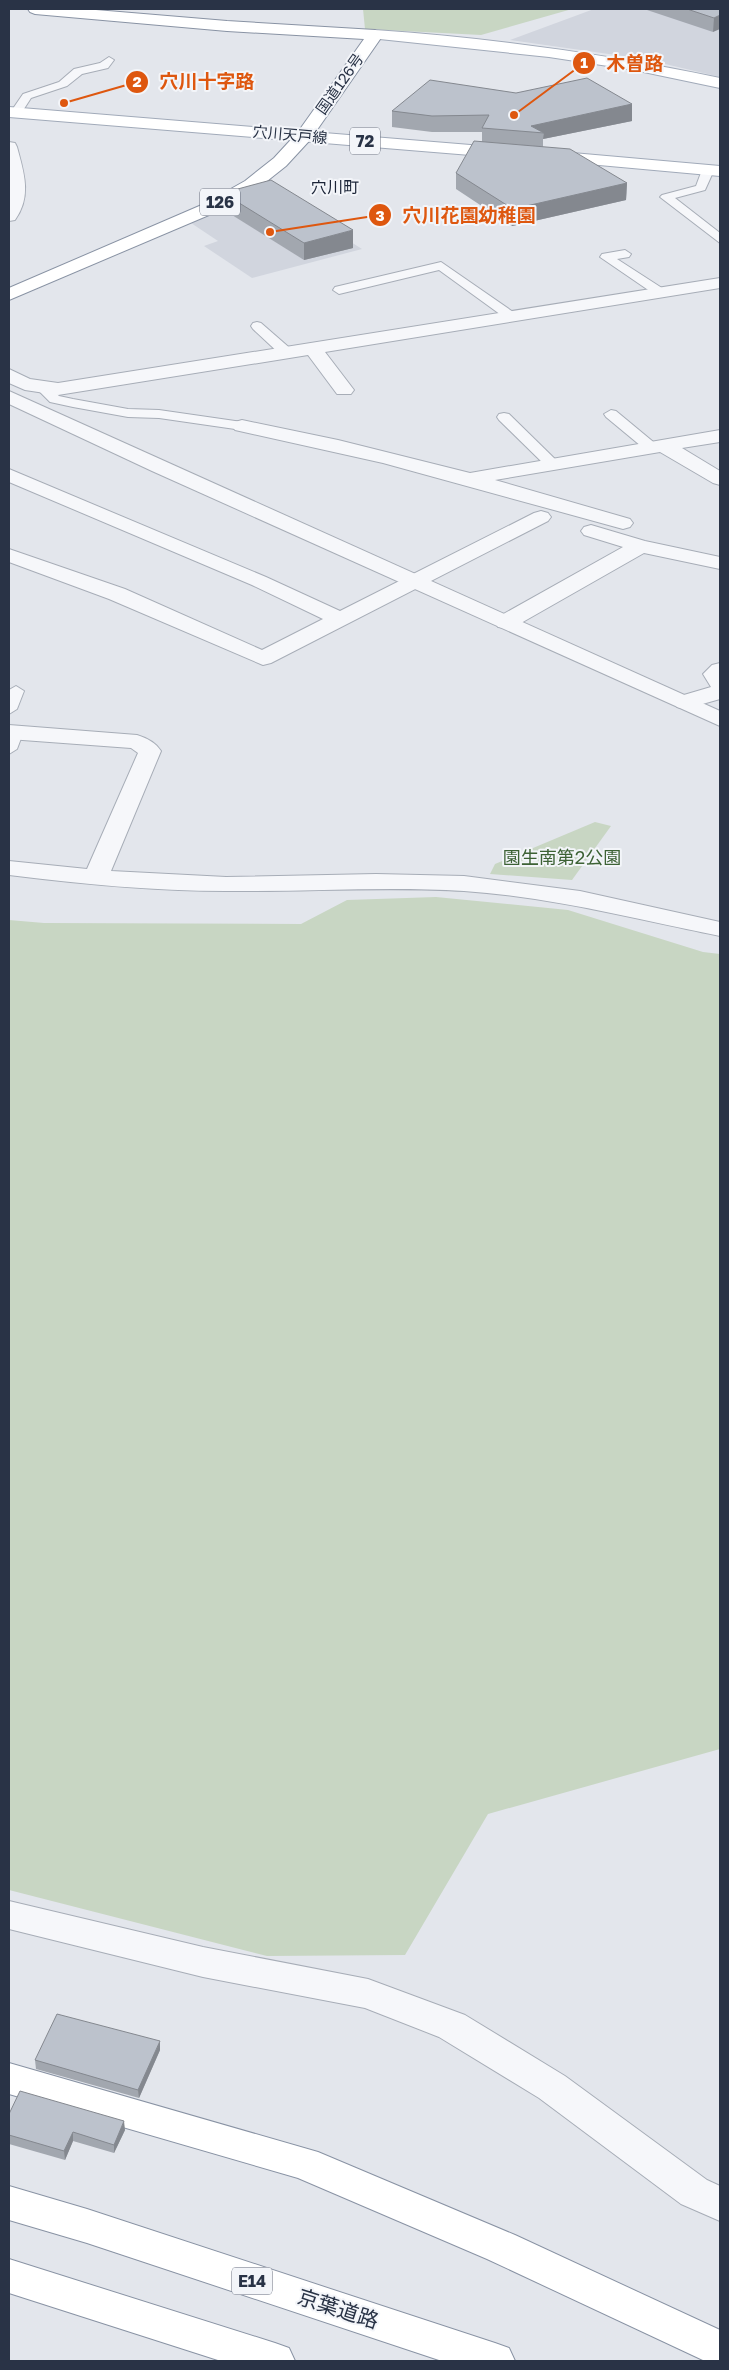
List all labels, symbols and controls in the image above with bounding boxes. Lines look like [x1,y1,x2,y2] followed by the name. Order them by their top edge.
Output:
[572,46,674,80] callout: 木曽路
[312,50,367,117] street label: 国道126号
[606,51,664,74] text: 木曽路
[580,53,588,71] text: 1
[124,65,264,99] callout: 穴川十字路
[159,69,255,92] text: 穴川十字路
[132,72,142,90] text: 2
[252,122,328,146] street label: 穴川天戸線
[350,128,380,154] road number: 72
[311,177,359,197] district label: 穴川町
[200,188,240,216] road number: 126
[367,198,545,232] callout: 穴川花園幼稚園
[402,203,536,226] text: 穴川花園幼稚園
[375,206,385,224] text: 3
[503,846,621,868] park label: 園生南第2公園
[232,2268,272,2294] road number: E14
[294,2283,382,2333] street label: 京葉道路

